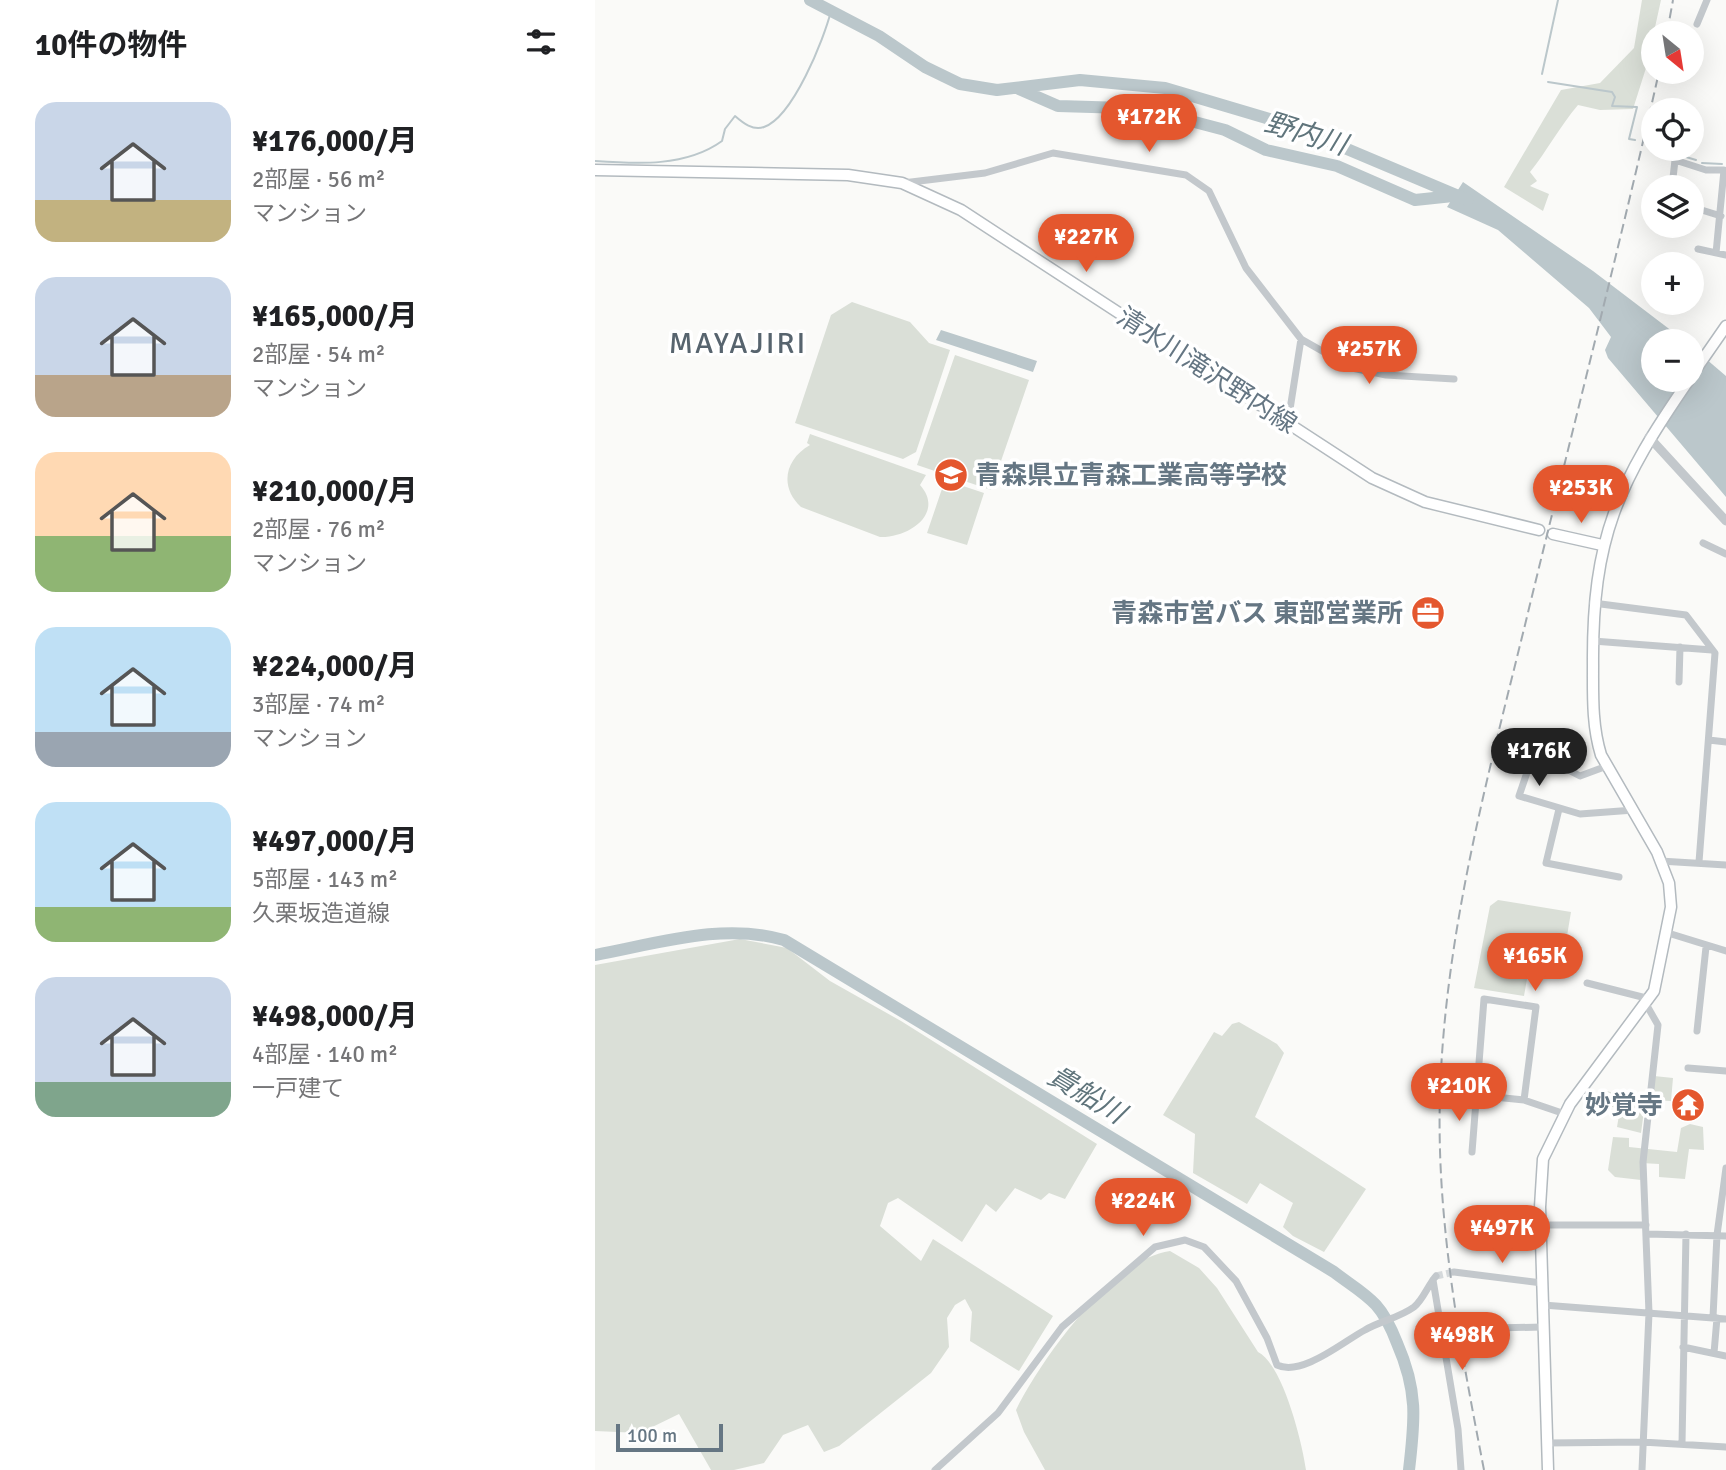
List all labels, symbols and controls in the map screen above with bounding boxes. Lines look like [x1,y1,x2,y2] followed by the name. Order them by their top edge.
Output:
[1641,21,1705,84] north arrow
[1641,21,1704,392] map controls
[522,23,560,61] icon: filters
[35,27,187,64] text: 10件の物件
[1100,94,1198,154] pin: ¥172K
[1641,98,1704,161] button: locate
[1117,102,1181,131] text: ¥172K
[1261,105,1354,163] water label: 野内川
[252,123,418,160] text: ¥176,000/月
[91,130,175,214] icon: home
[252,165,385,194] text: 2部屋 · 56 m²
[1641,175,1704,238] button: layers
[252,199,367,228] text: マンション
[1037,215,1135,274] pin: ¥227K
[1054,222,1118,251] text: ¥227K
[1641,252,1704,315] button: +
[252,298,418,335] text: ¥165,000/月
[1111,301,1302,441] street label: 清水川滝沢野内線
[91,305,175,389] icon: home
[669,325,807,362] district label: MAYAJIRI
[1320,326,1418,386] pin: ¥257K
[1641,329,1704,392] button: −
[1337,334,1401,363] text: ¥257K
[252,340,385,369] text: 2部屋 · 54 m²
[252,374,367,403] text: マンション
[932,456,970,494] school or university icon: 青森県立青森工業高等学校
[975,460,1287,492] place label: 青森県立青森工業高等学校
[1532,466,1630,525] pin: ¥253K
[252,473,418,510] text: ¥210,000/月
[1549,473,1613,502] text: ¥253K
[91,480,175,564] icon: home
[252,515,385,544] text: 2部屋 · 76 m²
[252,549,367,578] text: マンション
[1409,594,1447,632] office icon: 青森市営バス 東部営業所
[1111,598,1403,630] place label: 青森市営バス 東部営業所
[252,648,418,685] text: ¥224,000/月
[91,655,175,739] icon: home
[252,690,385,719] text: 3部屋 · 74 m²
[252,724,367,753] text: マンション
[1490,728,1588,788] pin: ¥176K
[1507,736,1571,765] text: ¥176K
[252,823,418,860] text: ¥497,000/月
[91,830,175,914] icon: home
[252,865,398,894] text: 5部屋 · 143 m²
[252,899,390,928] text: 久栗坂造道線
[1486,934,1584,993] pin: ¥165K
[1503,941,1567,970] text: ¥165K
[252,998,418,1035] text: ¥498,000/月
[91,1005,175,1089] icon: home
[252,1040,398,1069] text: 4部屋 · 140 m²
[1042,1059,1134,1133] water label: 貴船川
[1410,1064,1508,1123] pin: ¥210K
[1427,1071,1491,1100] text: ¥210K
[252,1074,344,1103] text: 一戸建て
[1669,1086,1707,1124] temple icon: 妙覚寺
[1585,1090,1663,1122] place label: 妙覚寺
[1094,1178,1192,1238] pin: ¥224K
[1111,1186,1175,1215] text: ¥224K
[1453,1206,1551,1265] pin: ¥497K
[1470,1213,1534,1242] text: ¥497K
[1413,1312,1511,1372] pin: ¥498K
[1430,1320,1494,1349] text: ¥498K
[616,1421,723,1453] scale bar
[627,1424,677,1448] text: 100 m

